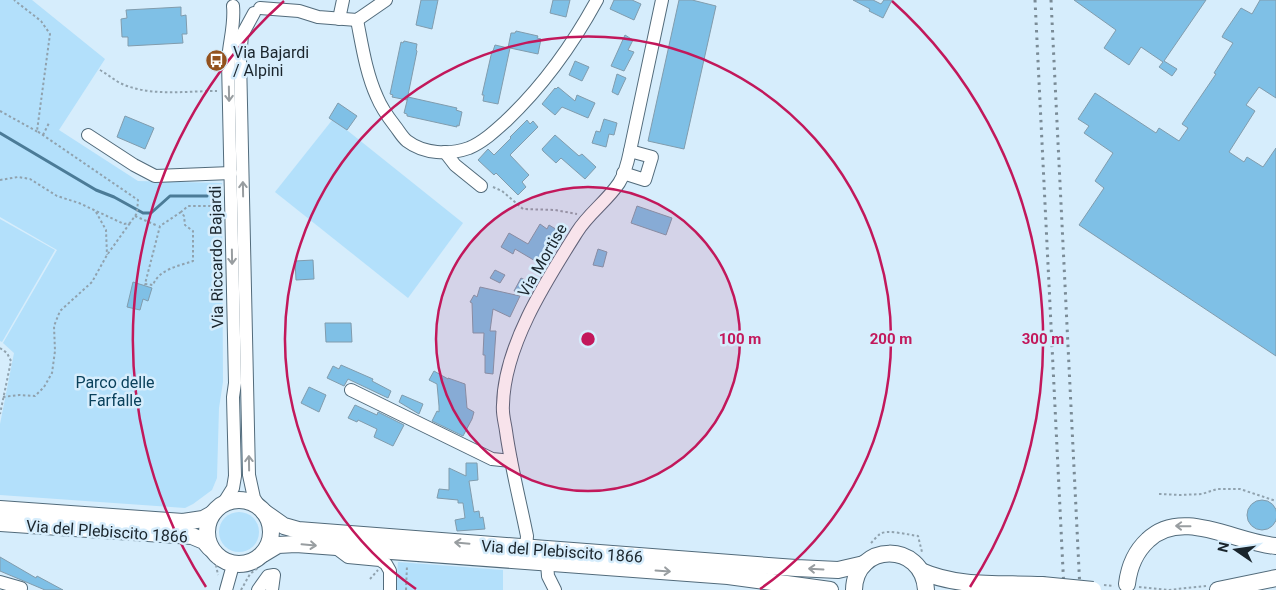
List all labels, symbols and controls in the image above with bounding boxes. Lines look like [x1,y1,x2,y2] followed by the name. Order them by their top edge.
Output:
[233,43,309,80] place label: Via Bajardi / Alpini
[205,49,229,73] bus stop icon: Via Bajardi / Alpini
[224,86,234,102] one-way arrow
[238,181,247,197] one-way arrow
[206,185,227,329] street label: Via Riccardo Bajardi
[514,220,571,300] street label: Via Mortise
[228,248,237,264] one-way arrow
[579,330,597,348] centre of rings
[719,330,761,348] text: 100 m
[870,330,912,348] text: 200 m
[1022,330,1064,348] text: 300 m
[75,373,155,410] park label: Parco delle Farfalle
[244,455,254,471] one-way arrow
[25,516,189,547] street label: Via del Plebiscito 1866
[1176,521,1192,531] one-way arrow
[1211,525,1261,575] north arrow
[480,536,644,567] street label: Via del Plebiscito 1866
[454,538,470,548] one-way arrow
[301,540,317,550] one-way arrow
[1214,540,1232,554] text: N
[808,564,824,574] one-way arrow
[655,567,671,576] one-way arrow

